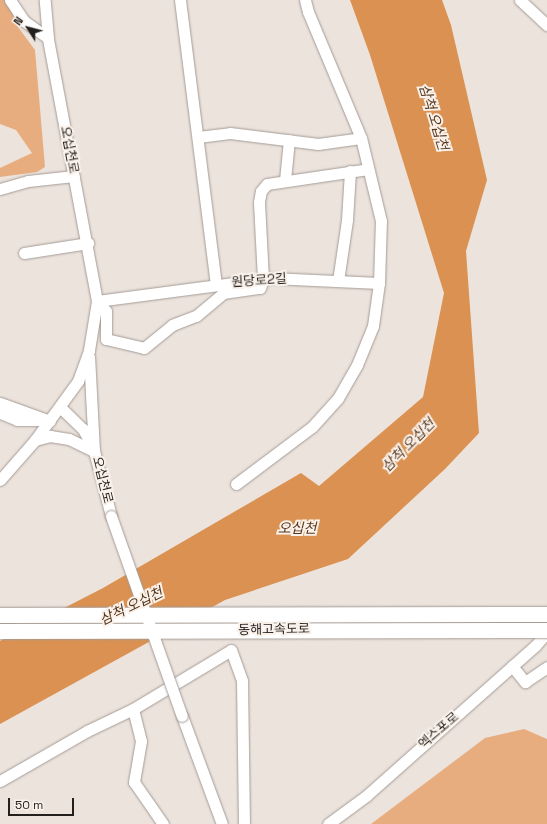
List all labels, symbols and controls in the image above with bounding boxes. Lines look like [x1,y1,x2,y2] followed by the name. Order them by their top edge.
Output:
[8,8,48,48] north arrow
[10,14,26,28] text: N
[416,82,452,152] water label: 삼척 오십천
[57,125,81,175] street label: 오십천로
[231,271,287,291] street label: 원당로2길
[378,415,438,475] water label: 삼척 오십천
[89,455,115,505] street label: 오십천로
[278,520,316,536] water label: 오십천
[97,584,165,628] water label: 삼척 오십천
[238,622,310,638] street label: 동해고속도로
[416,709,462,753] street label: 엑스포로
[10,790,76,816] scale bar
[15,797,43,813] text: 50 m

